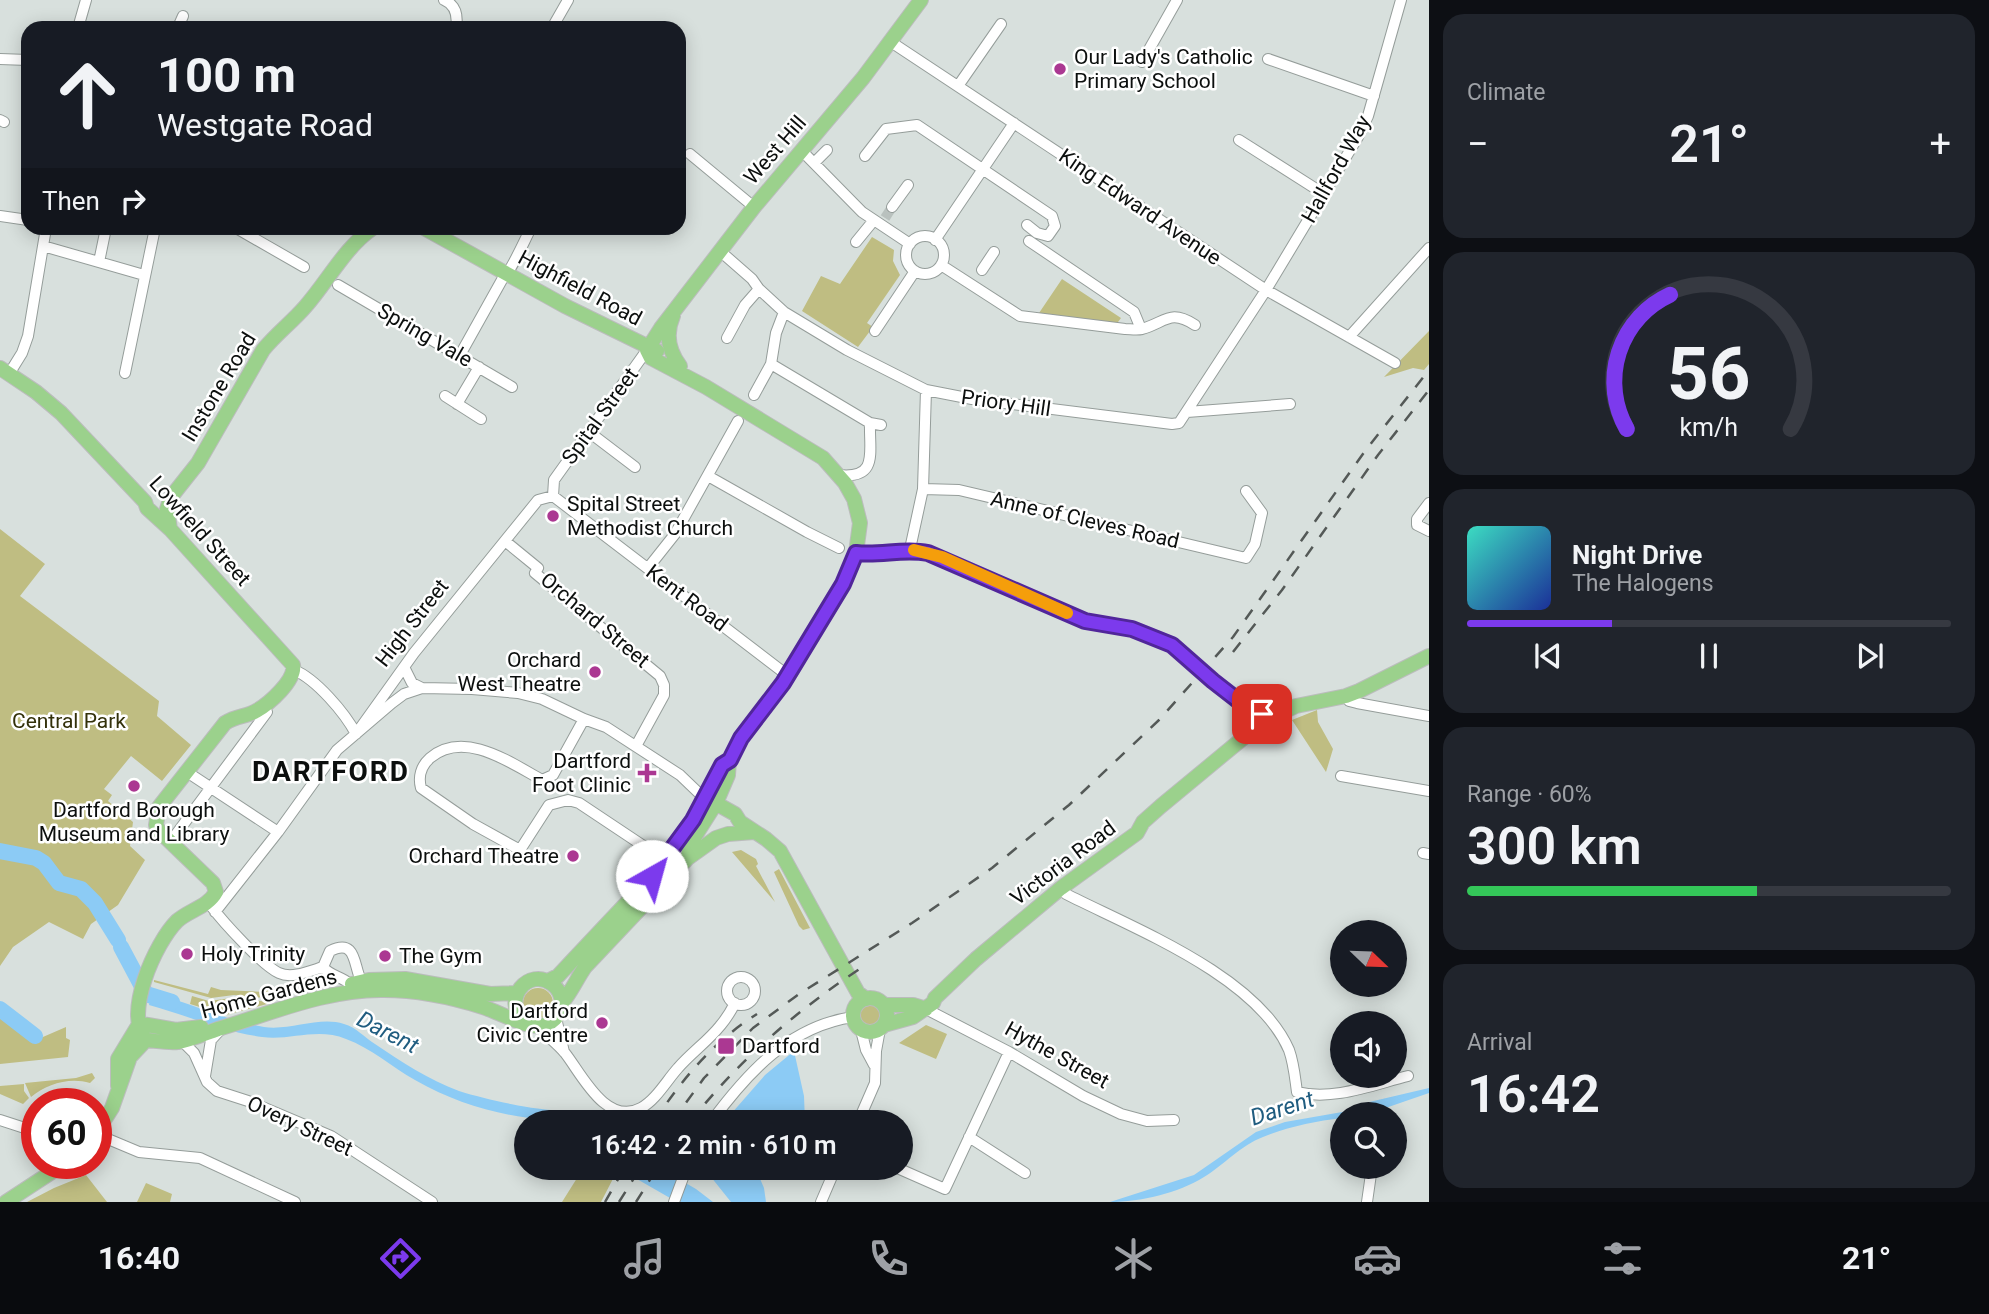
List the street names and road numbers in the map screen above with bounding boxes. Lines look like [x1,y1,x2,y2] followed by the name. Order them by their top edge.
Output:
[739,111,811,189] street label: West Hill
[1297,111,1375,227] street label: Hallford Way
[1054,144,1226,270] street label: King Edward Avenue
[514,245,646,331] street label: Highfield Road
[373,298,477,372] street label: Spring Vale
[177,328,261,446] street label: Instone Road
[557,363,643,469] street label: Spital Street
[960,385,1052,421] street label: Priory Hill
[144,471,256,591] street label: Lowfield Street
[988,487,1182,553] street label: Anne of Cleves Road
[641,560,733,636] street label: Kent Road
[536,568,654,673] street label: Orchard Street
[371,575,454,671] street label: High Street
[1006,816,1120,910] street label: Victoria Road
[198,964,340,1024] street label: Home Gardens
[1001,1017,1113,1093] street label: Hythe Street
[244,1091,357,1161] street label: Overy Street

